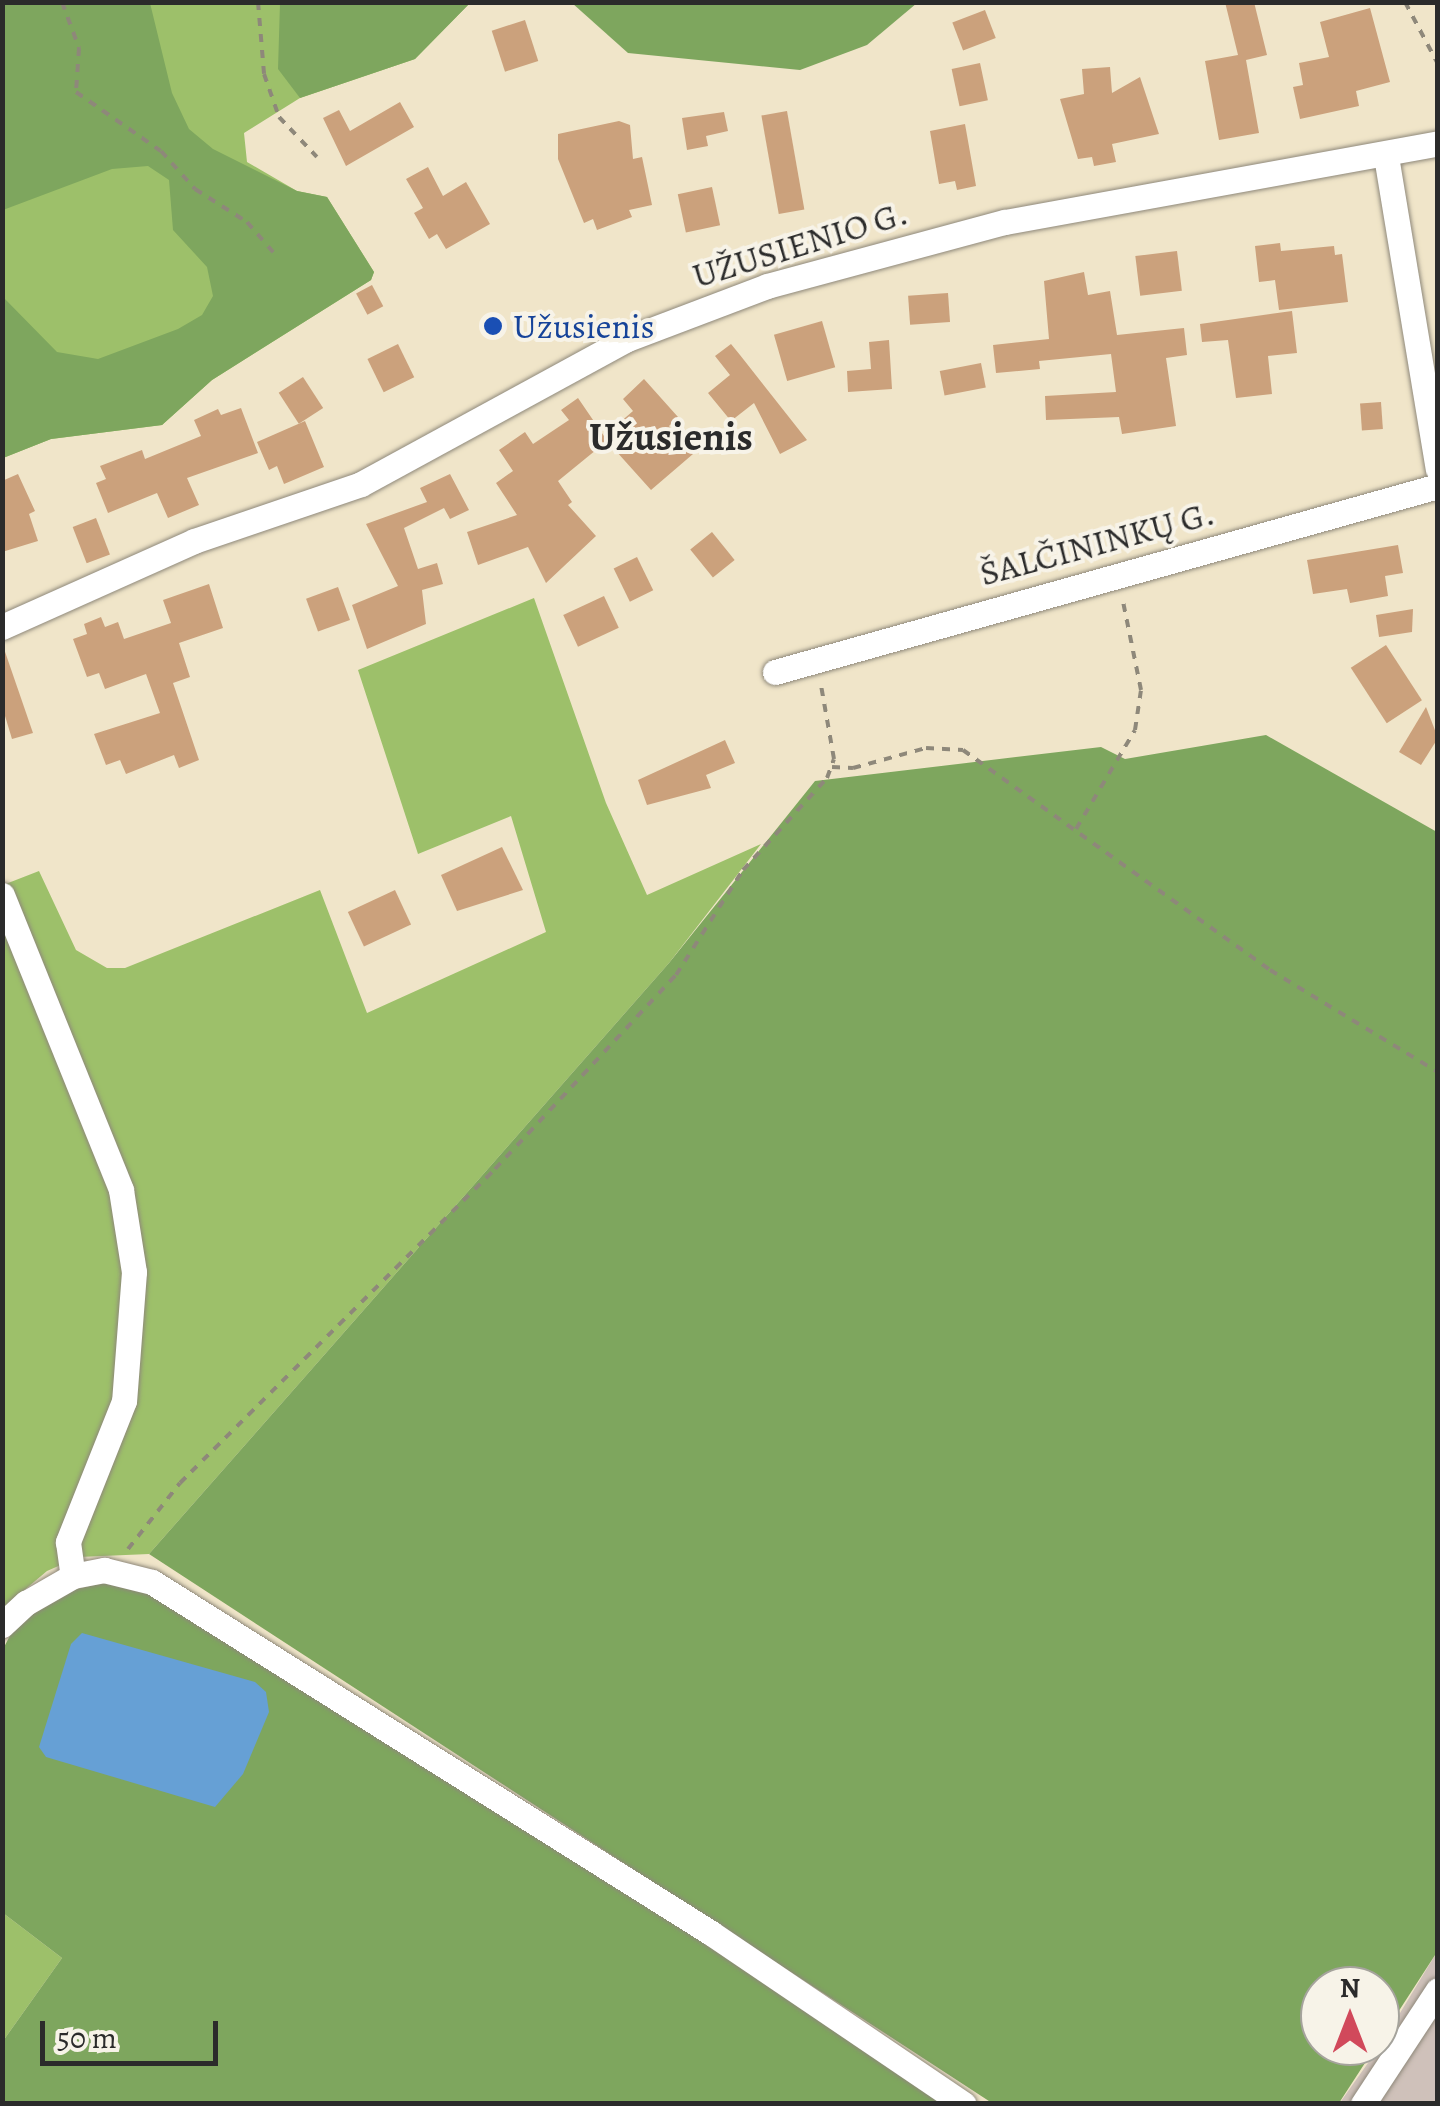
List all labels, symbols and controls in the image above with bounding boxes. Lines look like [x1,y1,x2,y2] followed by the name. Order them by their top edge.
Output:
[688,191,912,297] street label: UŽUSIENIO G.
[513,305,655,347] place label: Užusienis
[482,315,504,337] marker: Užusienis
[589,413,753,461] district label: Užusienis
[975,492,1219,594] street label: ŠALČININKŲ G.
[1300,1966,1400,2066] north arrow
[1340,1969,1360,2007] text: N
[45,2001,222,2063] scale bar
[57,2018,117,2058] text: 50 m

